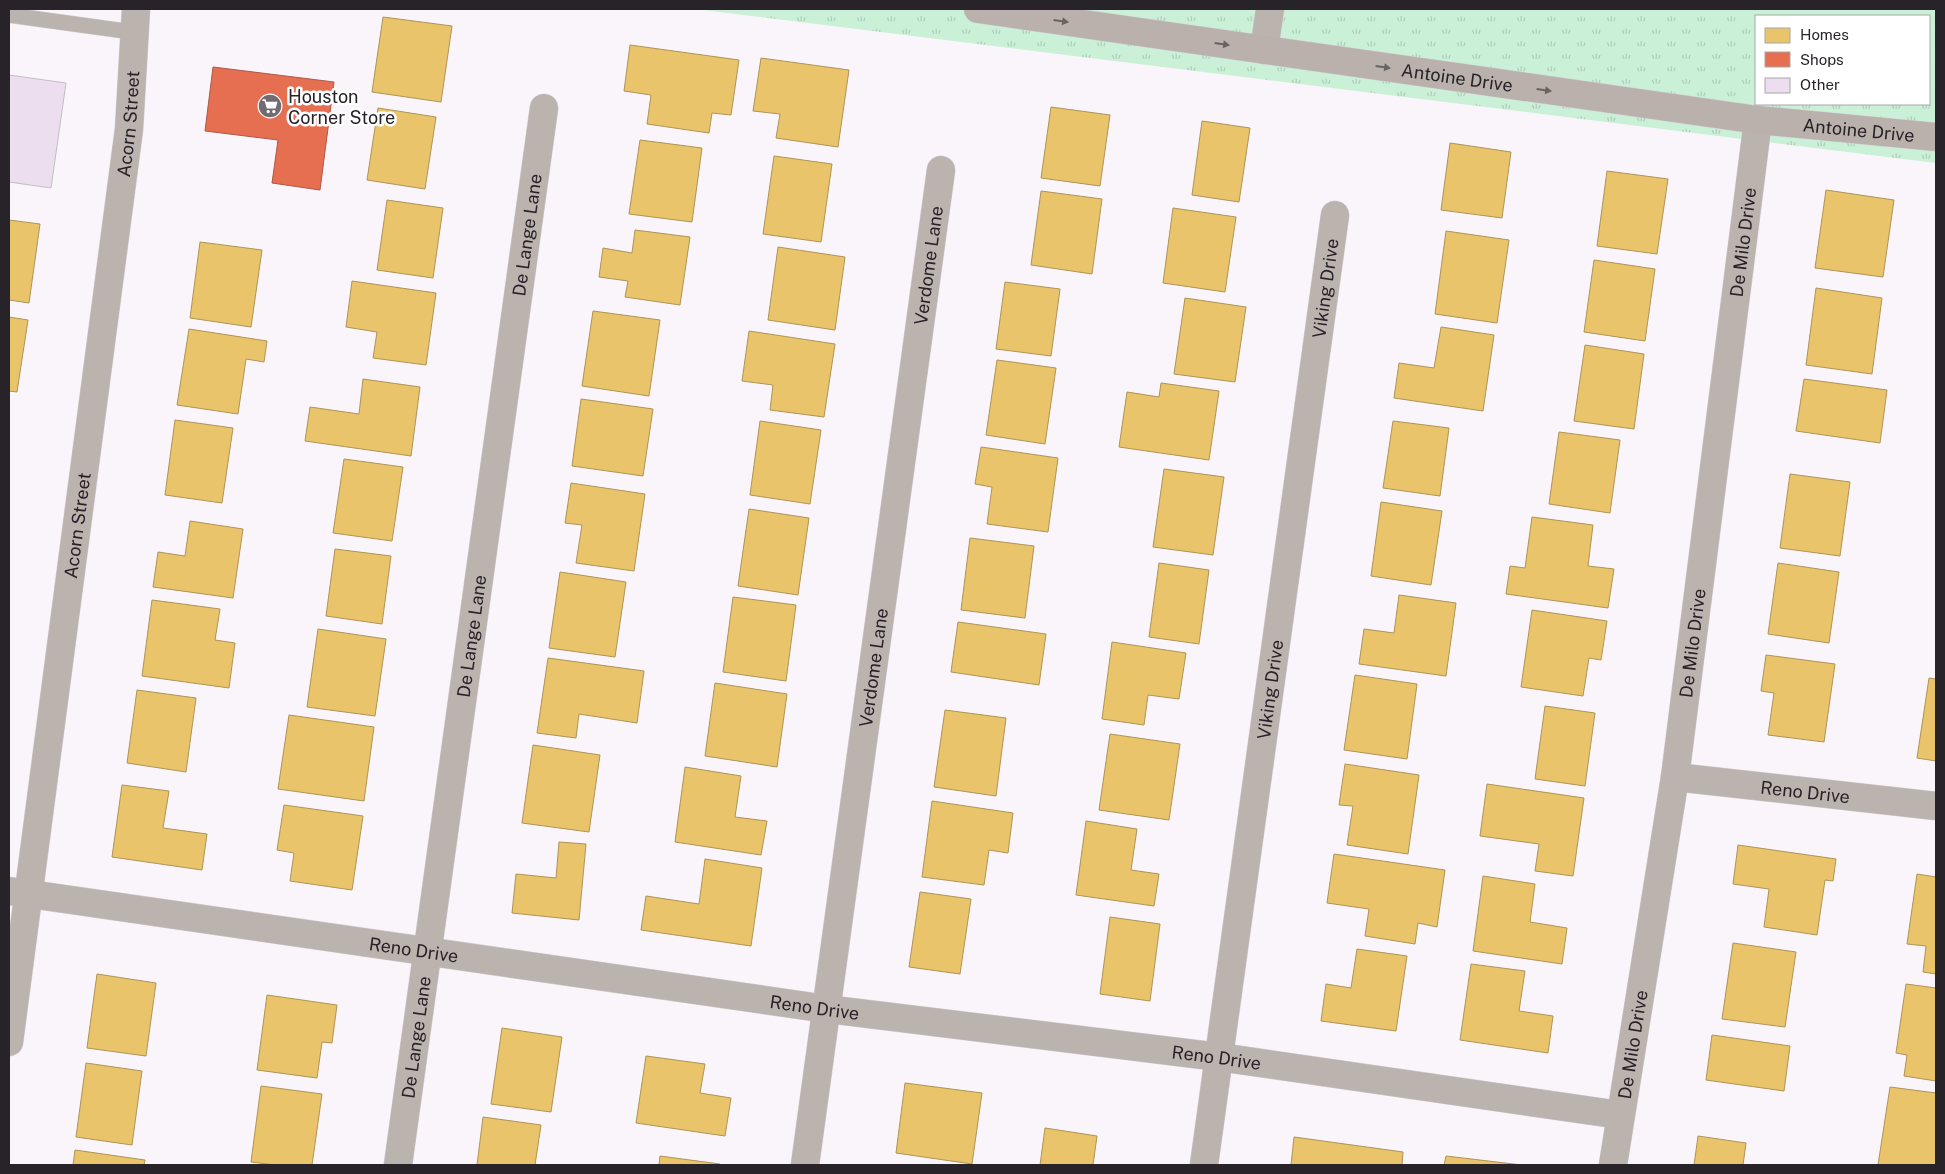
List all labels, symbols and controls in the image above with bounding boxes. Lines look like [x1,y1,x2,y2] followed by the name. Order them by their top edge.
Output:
[1755,15,1930,105] legend
[1054,17,1070,25] one-way arrow
[1800,26,1849,43] text: Homes
[1215,40,1231,48] one-way arrow
[1800,51,1844,68] text: Shops
[1400,59,1514,95] street label: Antoine Drive
[1375,63,1391,71] one-way arrow
[112,70,143,178] street label: Acorn Street
[1800,76,1840,93] text: Other
[288,86,395,128] place label: Houston Corner Store
[1536,86,1552,94] one-way arrow
[257,93,283,119] supermarket icon: Houston Corner Store
[1802,114,1916,145] street label: Antoine Drive
[508,172,545,297] street label: De Lange Lane
[1725,186,1760,298] street label: De Milo Drive
[909,204,946,326] street label: Verdome Lane
[1308,237,1342,339] street label: Viking Drive
[60,471,94,580] street label: Acorn Street
[452,573,490,699] street label: De Lange Lane
[1675,587,1709,699] street label: De Milo Drive
[854,607,892,729] street label: Verdome Lane
[1252,638,1287,741] street label: Viking Drive
[1759,776,1851,807] street label: Reno Drive
[368,933,460,966] street label: Reno Drive
[397,975,435,1100] street label: De Lange Lane
[1613,989,1651,1101] street label: De Milo Drive
[769,990,861,1023] street label: Reno Drive
[1171,1041,1263,1073] street label: Reno Drive

